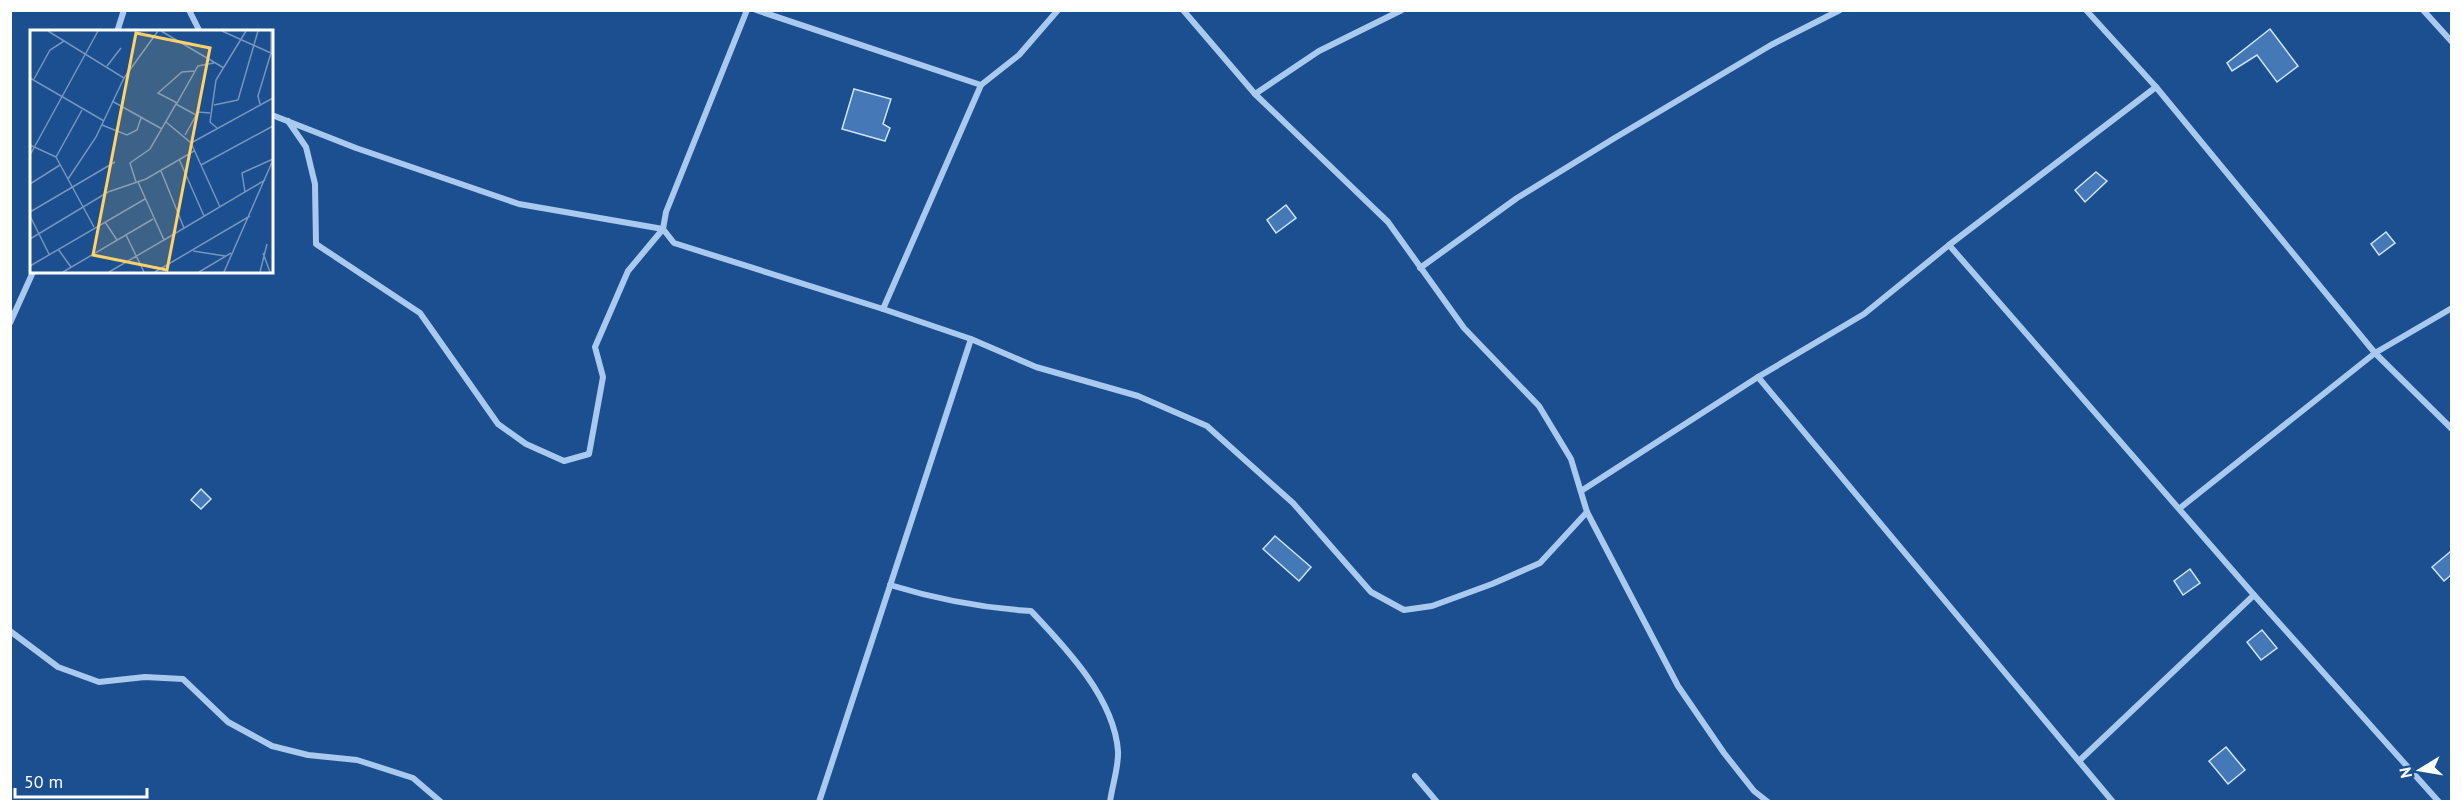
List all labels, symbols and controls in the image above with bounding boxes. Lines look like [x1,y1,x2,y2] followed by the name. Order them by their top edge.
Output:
[30,30,273,273] inset map
[2390,740,2450,800] north arrow
[15,761,147,799] scale bar
[2394,766,2416,780] text: N
[24,770,63,793] text: 50 m

